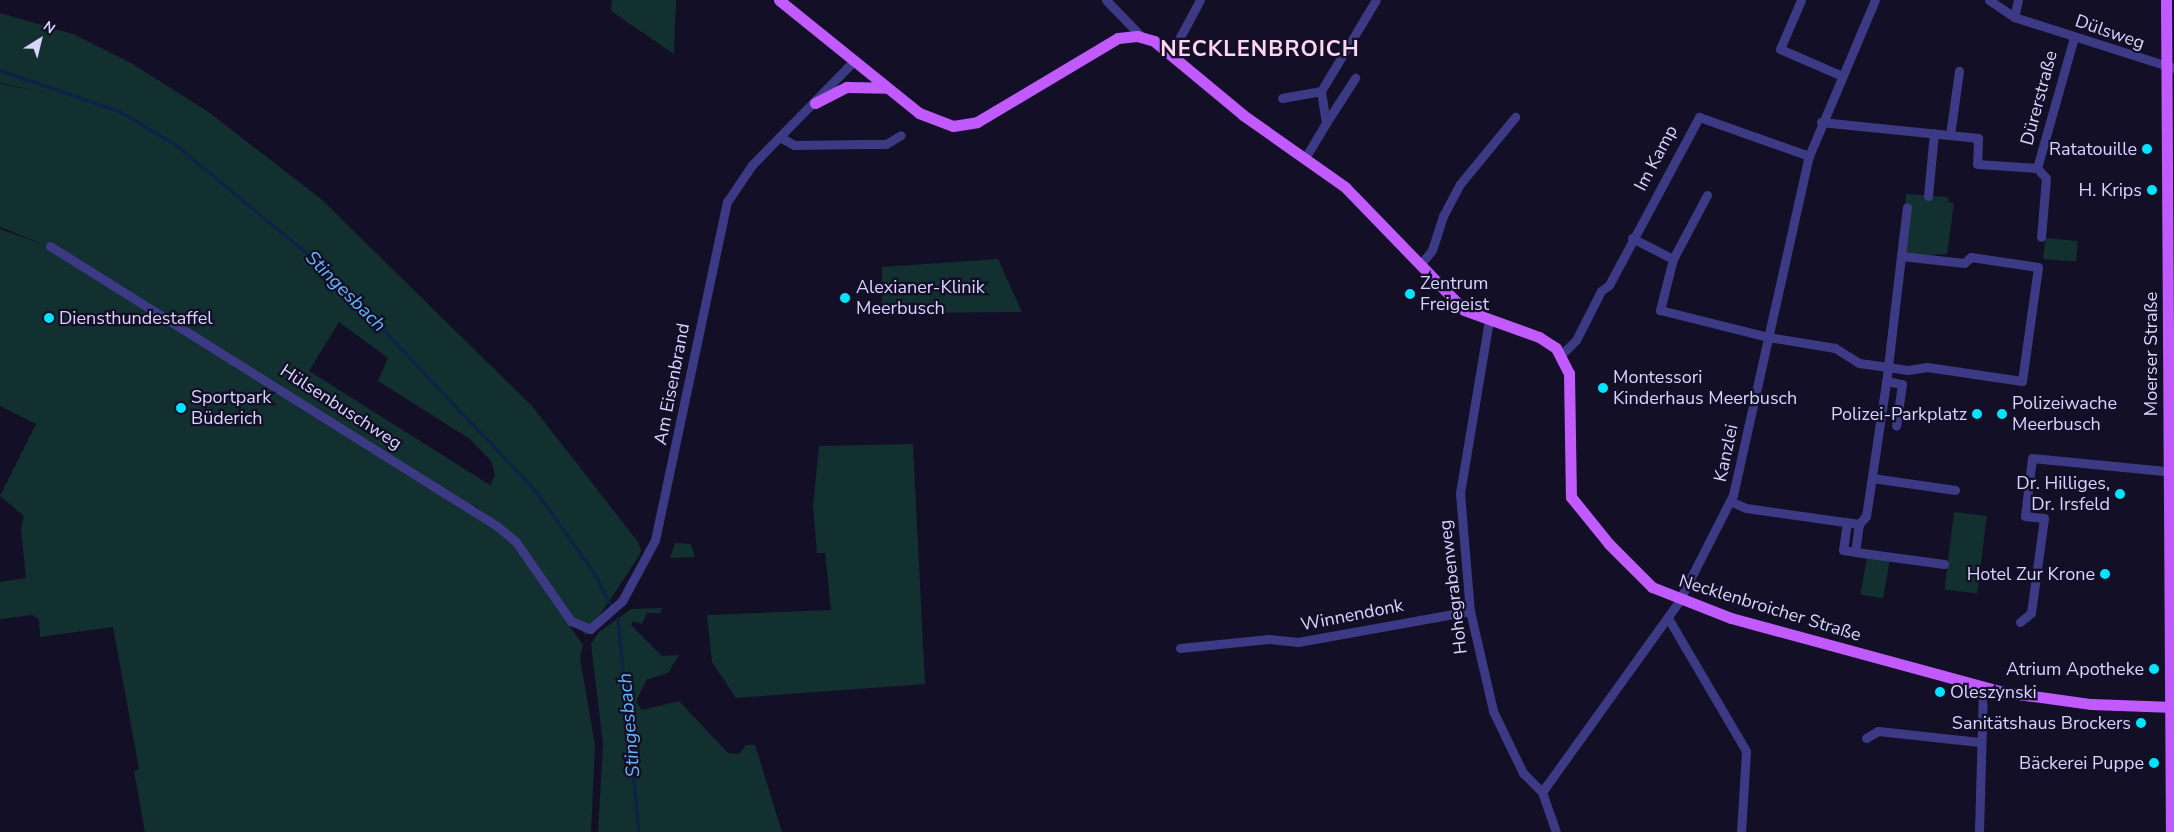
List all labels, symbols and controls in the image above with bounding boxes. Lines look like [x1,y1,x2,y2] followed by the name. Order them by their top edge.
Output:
[2072,10,2148,54] street label: Dülsweg
[15,15,65,65] north arrow
[39,17,59,38] text: N
[1159,37,1361,63] district label: NECKLENBROICH
[2016,48,2062,148] street label: Dürerstraße
[1630,121,1682,195] street label: Im Kamp
[2049,138,2137,160] place label: Ratatouille
[2141,143,2153,155] marker: Ratatouille
[2079,179,2142,201] place label: H. Krips
[2146,184,2158,196] marker: H. Krips
[300,247,390,337] water label: Stingesbach
[1420,273,1489,316] place label: Zentrum Freigeist
[856,277,985,320] place label: Alexianer-Klinik Meerbusch
[1404,288,1416,300] marker: Zentrum Freigeist
[838,291,852,305] marker: Alexianer-Klinik Meerbusch
[2140,292,2162,416] street label: Moerser Straße
[59,307,213,329] place label: Diensthundestaffel
[43,312,55,324] marker: Diensthundestaffel
[650,321,694,447] street label: Am Eisenbrand
[276,360,406,454] street label: Hülsenbuschweg
[1613,367,1797,409] place label: Montessori Kinderhaus Meerbusch
[1597,382,1609,394] marker: Montessori Kinderhaus Meerbusch
[191,387,271,429] place label: Sportpark Büderich
[2012,393,2117,436] place label: Polizeiwache Meerbusch
[175,402,187,414] marker: Sportpark Büderich
[1831,403,1967,425] place label: Polizei-Parkplatz
[1971,408,1983,420] marker: Polizei-Parkplatz
[1996,408,2008,420] marker: Polizeiwache Meerbusch
[1709,422,1743,484] street label: Kanzlei
[2016,473,2110,516] place label: Dr. Hilliges, Dr. Irsfeld
[2114,488,2126,500] marker: Dr. Hilliges, Dr. Irsfeld
[1434,519,1472,655] street label: Hohegrabenweg
[1967,563,2095,585] place label: Hotel Zur Krone
[2099,568,2111,580] marker: Hotel Zur Krone
[1676,570,1864,646] street label: Necklenbroicher Straße
[1299,594,1405,636] street label: Winnendonk
[2006,658,2144,680] place label: Atrium Apotheke
[2148,663,2160,675] marker: Atrium Apotheke
[614,672,646,778] water label: Stingesbach
[1950,681,2037,703] place label: Oleszynski
[1934,686,1946,698] marker: Oleszynski
[1952,712,2131,734] place label: Sanitätshaus Brockers
[2135,717,2147,729] marker: Sanitätshaus Brockers
[2019,752,2144,774] place label: Bäckerei Puppe
[2148,757,2160,769] marker: Bäckerei Puppe

